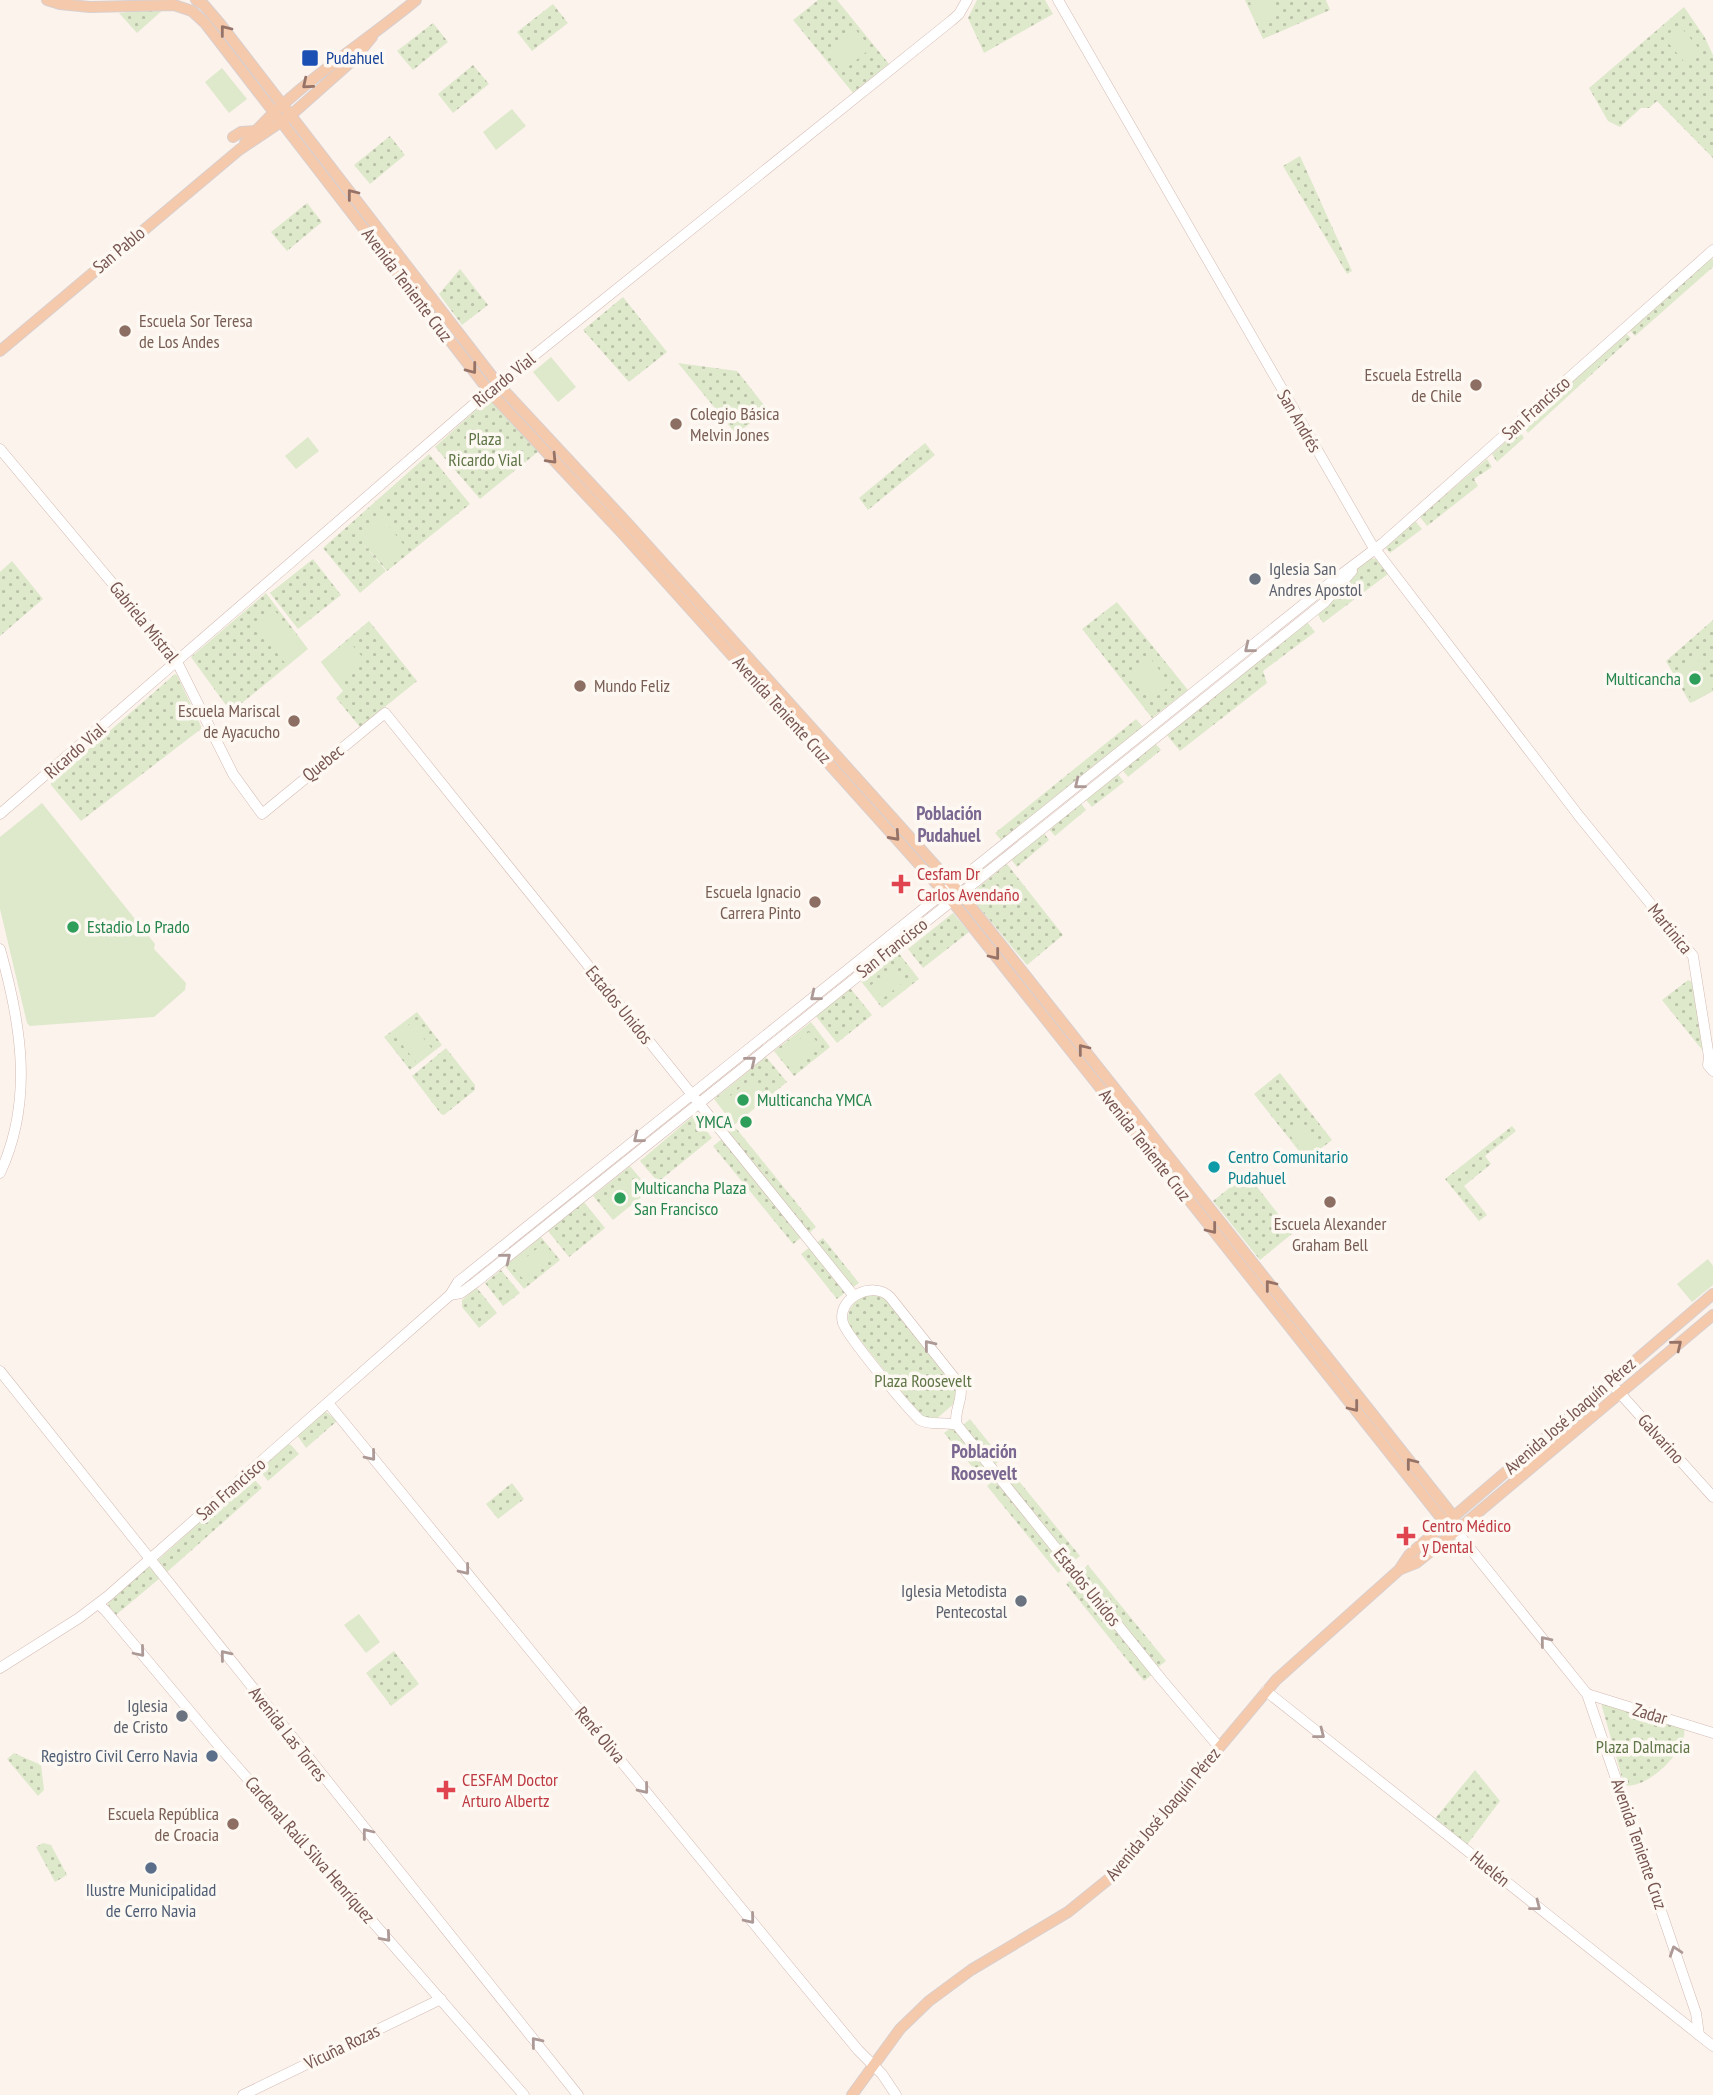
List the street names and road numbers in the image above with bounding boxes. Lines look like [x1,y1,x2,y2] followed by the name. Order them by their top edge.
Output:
[88,221,150,278] street label: San Pablo
[357,223,458,346] street label: Avenida Teniente Cruz
[468,347,540,412] street label: Ricardo Vial
[1497,371,1575,444] street label: San Francisco
[1272,385,1327,456] street label: San Andrés
[105,576,185,668] street label: Gabriela Mistral
[728,651,837,768] street label: Avenida Teniente Cruz
[39,717,111,783] street label: Ricardo Vial
[297,739,349,786] street label: Quebec
[1643,899,1698,959] street label: Martinica
[851,912,932,983] street label: San Francisco
[581,961,658,1049] street label: Estados Unidos
[1094,1084,1197,1206] street label: Avenida Teniente Cruz
[1499,1352,1640,1479] street label: Avenida José Joaquín Pérez
[1633,1409,1690,1468] street label: Galvarino
[191,1452,270,1525] street label: San Francisco
[1049,1543,1126,1631] street label: Estados Unidos
[244,1682,333,1786] street label: Avenida Las Torres
[1630,1697,1670,1730] street label: Zadar
[570,1702,631,1768] street label: René Oliva
[1100,1742,1225,1885] street label: Avenida José Joaquín Pérez
[240,1772,380,1928] street label: Cardenal Raúl Silva Henríquez
[1606,1776,1673,1912] street label: Avenida Teniente Cruz
[1466,1846,1515,1892] street label: Huelén
[300,2019,383,2075] street label: Vicuña Rozas

